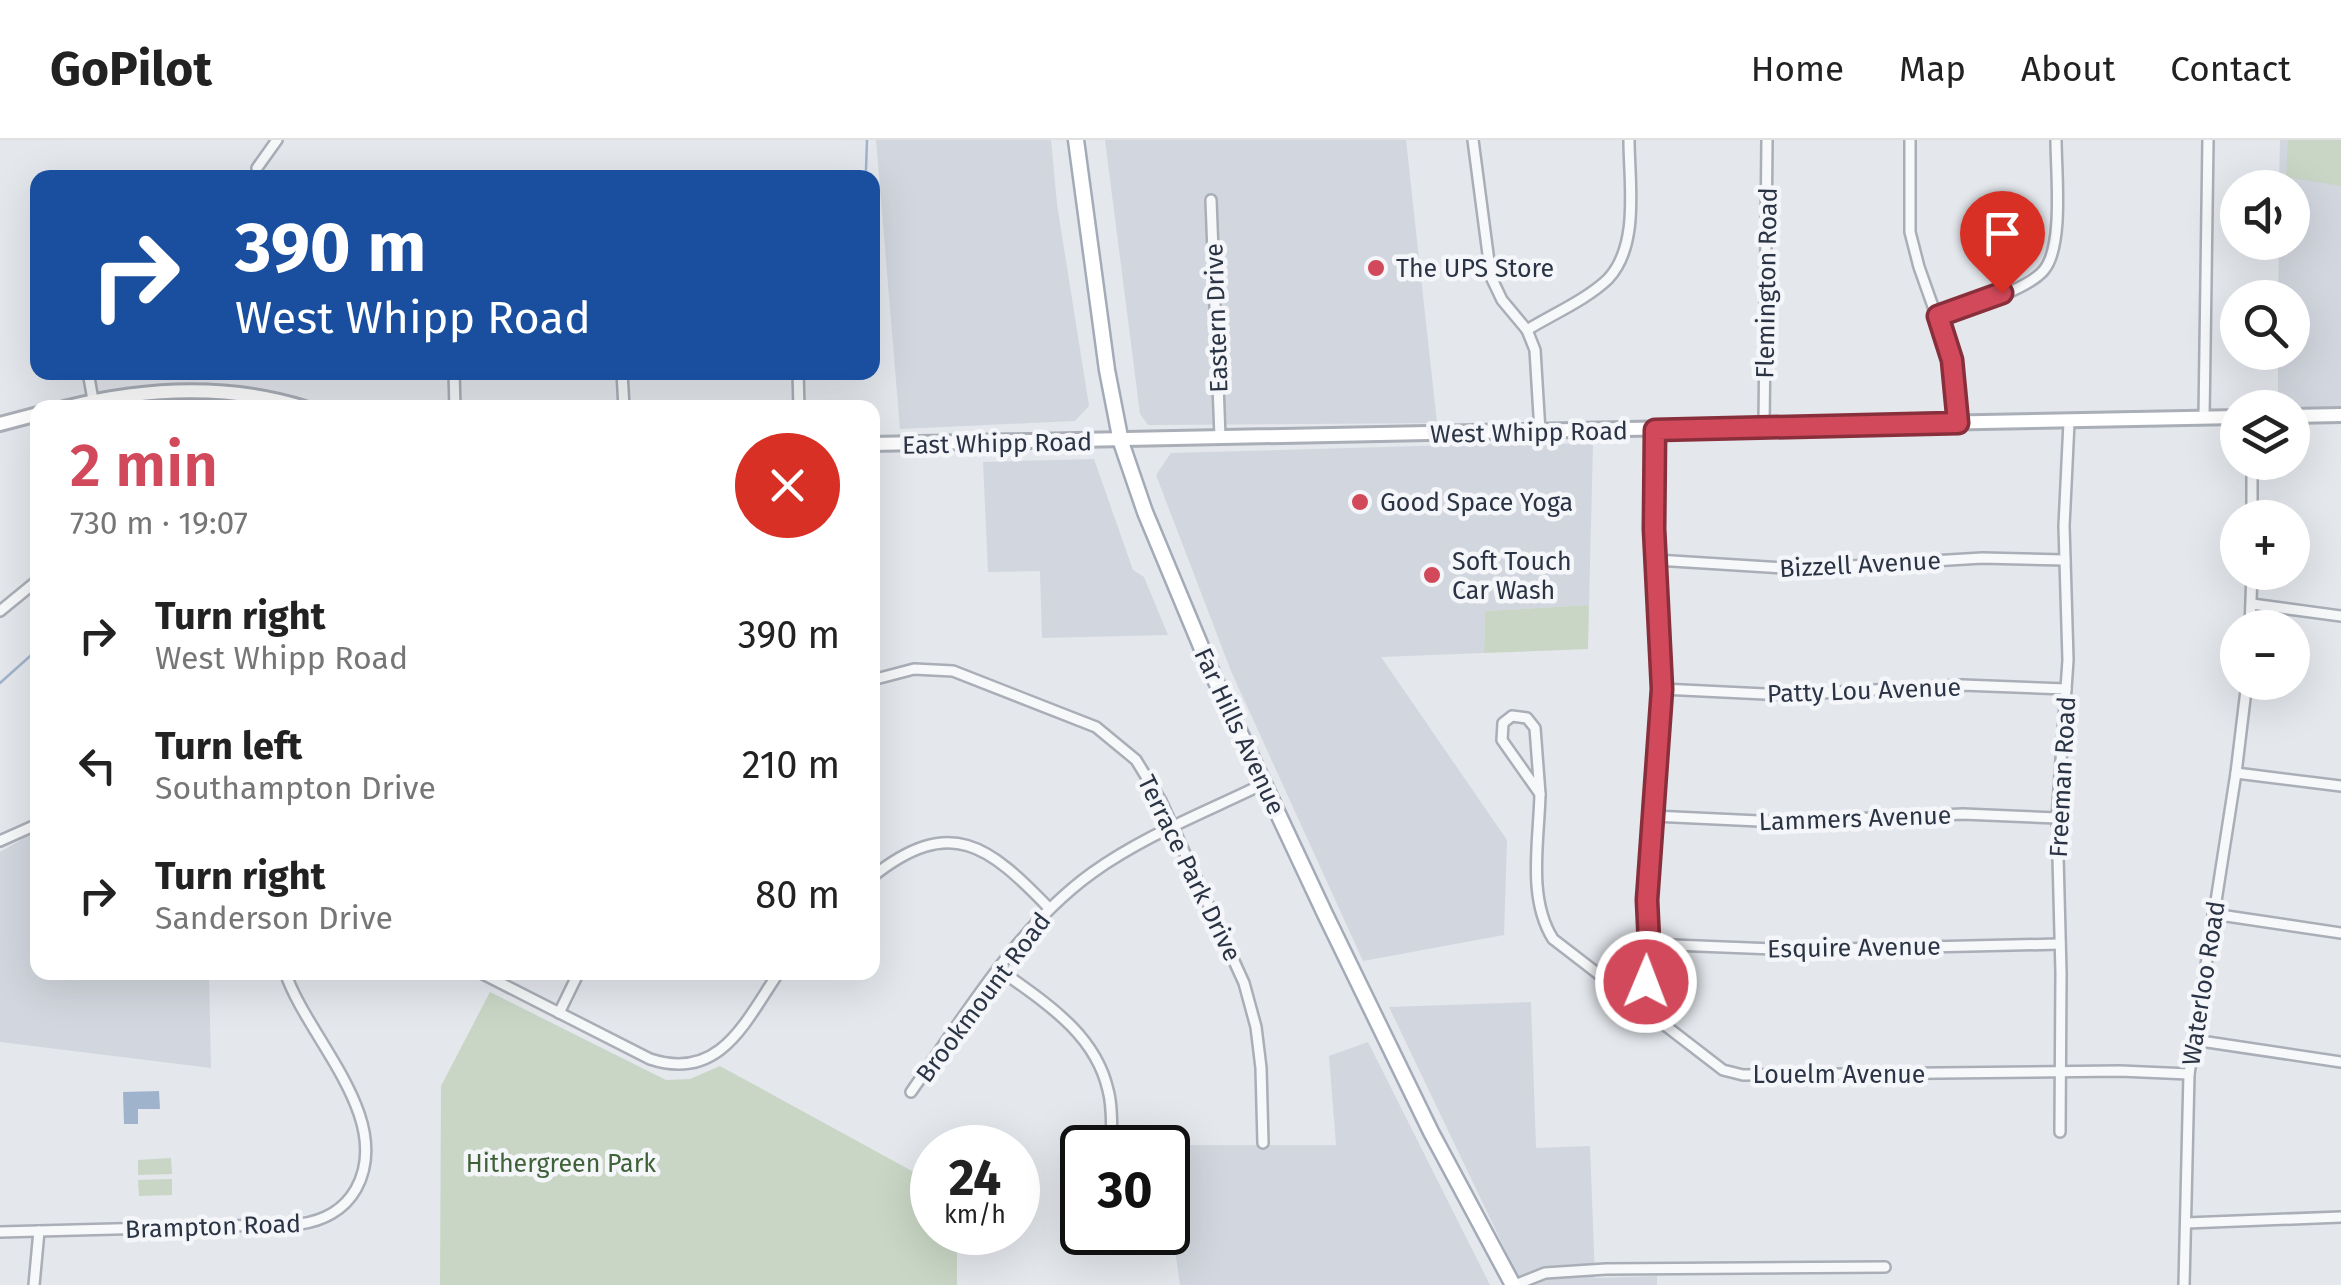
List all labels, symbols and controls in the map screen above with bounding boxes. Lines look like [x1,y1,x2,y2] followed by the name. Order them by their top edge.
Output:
[50,40,212,98] text: GoPilot
[1751,48,1844,90] text: Home
[1899,48,1966,90] text: Map
[2021,48,2115,90] text: About
[2170,48,2291,90] text: Contact
[2220,170,2310,700] map controls
[2220,170,2310,260] button: sound
[1750,187,1784,379] street label: Flemington Road
[1960,191,2045,294] pin
[235,206,427,290] text: 390 m
[1975,206,2030,261] icon: arrive
[70,210,200,340] icon: right
[1199,243,1235,393] street label: Eastern Drive
[1396,254,1554,284] place label: The UPS Store
[1365,257,1387,279] marker: The UPS Store
[2220,280,2310,370] button: search
[235,291,591,345] text: West Whipp Road
[2220,390,2310,480] button: layers
[1430,416,1628,450] street label: West Whipp Road
[902,427,1092,461] street label: East Whipp Road
[70,430,218,502] text: 2 min
[735,433,840,538] button: close
[1380,488,1573,518] place label: Good Space Yoga
[1349,491,1371,513] marker: Good Space Yoga
[2220,500,2310,590] button: +
[70,504,248,542] text: 730 m · 19:07
[1778,546,1942,584] street label: Bizzell Avenue
[1452,547,1572,606] place label: Soft Touch Car Wash
[1421,564,1443,586] marker: Soft Touch Car Wash
[155,593,325,639] text: Turn right
[70,608,125,663] icon: right
[2220,610,2310,700] button: −
[738,612,840,658] text: 390 m
[155,639,408,677] text: West Whipp Road
[1187,643,1291,820] street label: Far Hills Avenue
[1766,673,1962,709] street label: Patty Lou Avenue
[2044,696,2082,858] street label: Freeman Road
[155,723,302,769] text: Turn left
[70,738,125,793] icon: left
[742,742,840,788] text: 210 m
[155,769,436,807] text: Southampton Drive
[1131,770,1247,966] street label: Terrace Park Drive
[1758,801,1952,837] street label: Lammers Avenue
[155,853,325,899] text: Turn right
[70,868,125,923] icon: right
[755,872,840,918] text: 80 m
[155,899,393,937] text: Sanderson Drive
[2176,899,2232,1068] street label: Waterloo Road
[910,907,1057,1088] street label: Brookmount Road
[1594,930,1698,1034] position arrow
[1767,931,1941,965] street label: Esquire Avenue
[1753,1060,1925,1090] street label: Louelm Avenue
[1060,1125,1190,1255] speed limit sign: 30
[949,1148,1001,1208] text: 24
[466,1149,656,1179] park label: Hithergreen Park
[944,1200,1006,1230] text: km/h
[125,1209,302,1245] street label: Brampton Road

